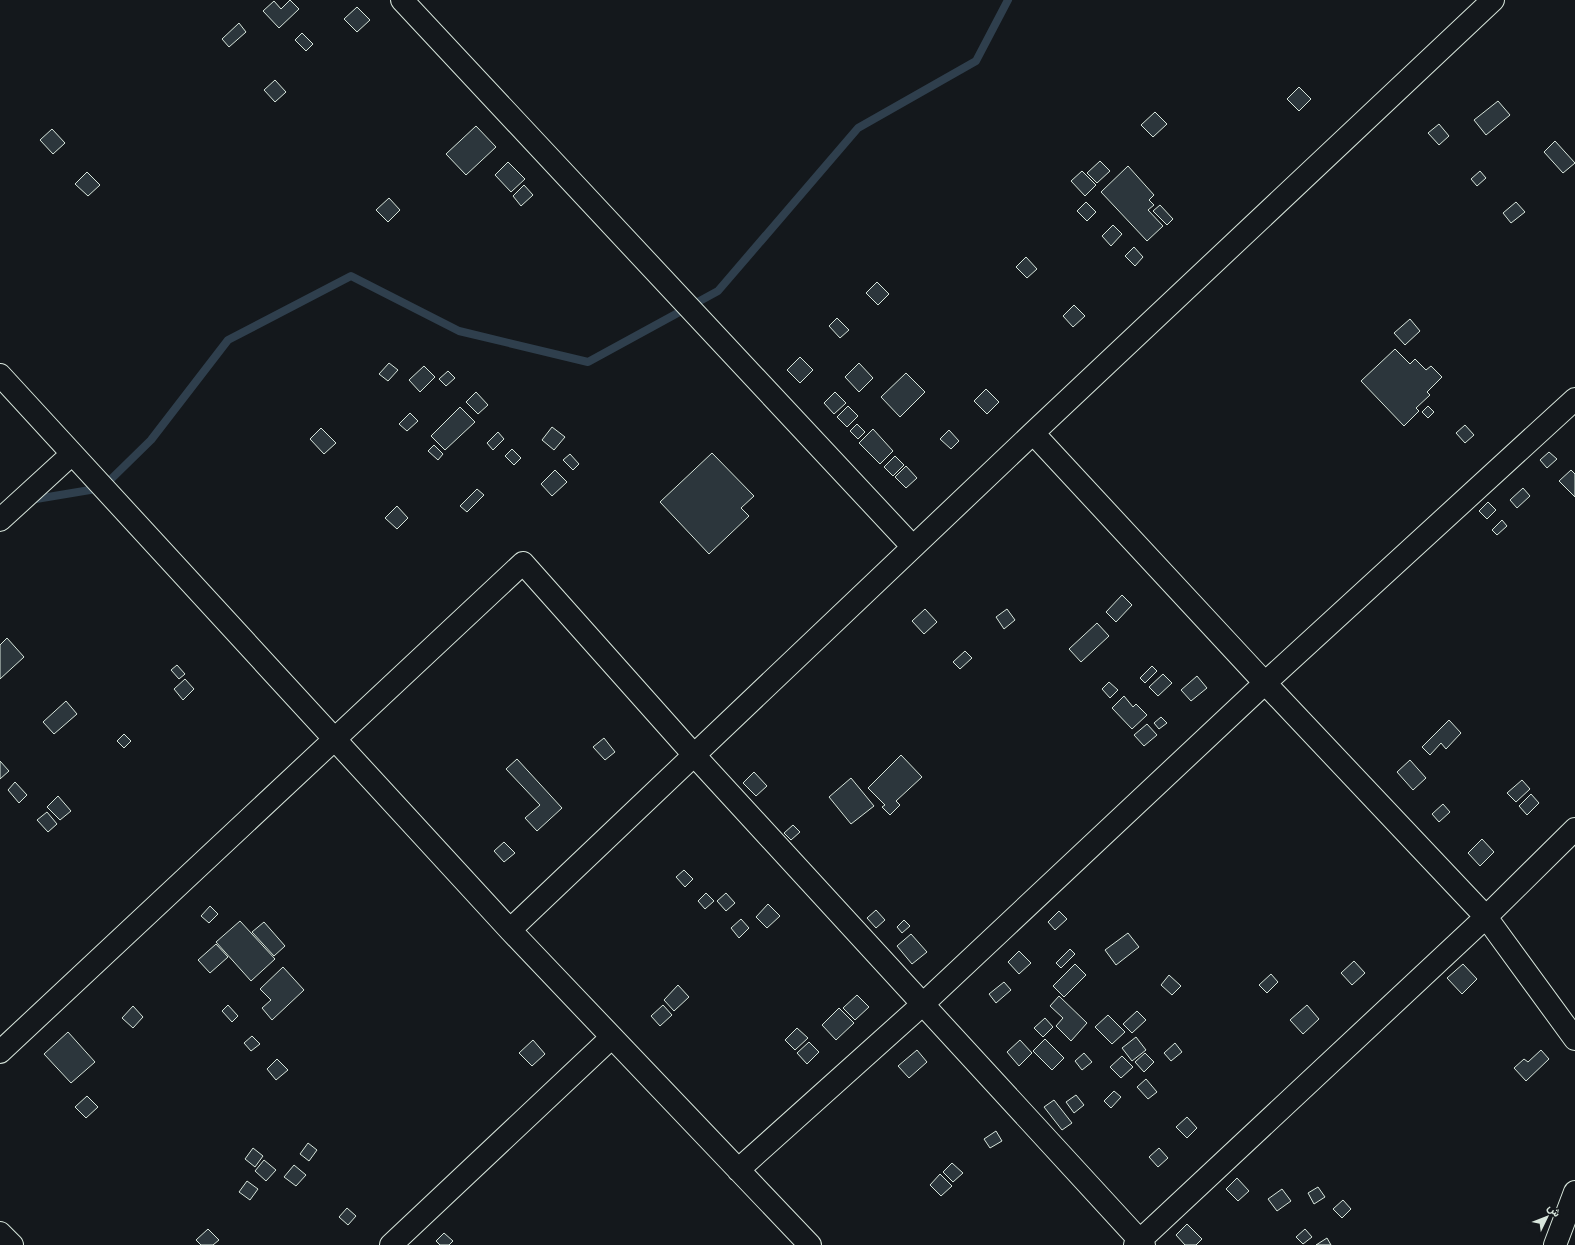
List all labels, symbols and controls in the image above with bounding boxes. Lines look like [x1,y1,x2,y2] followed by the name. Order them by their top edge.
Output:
[1527,1197,1567,1237] north arrow
[1545,1202,1562,1220] text: ش

